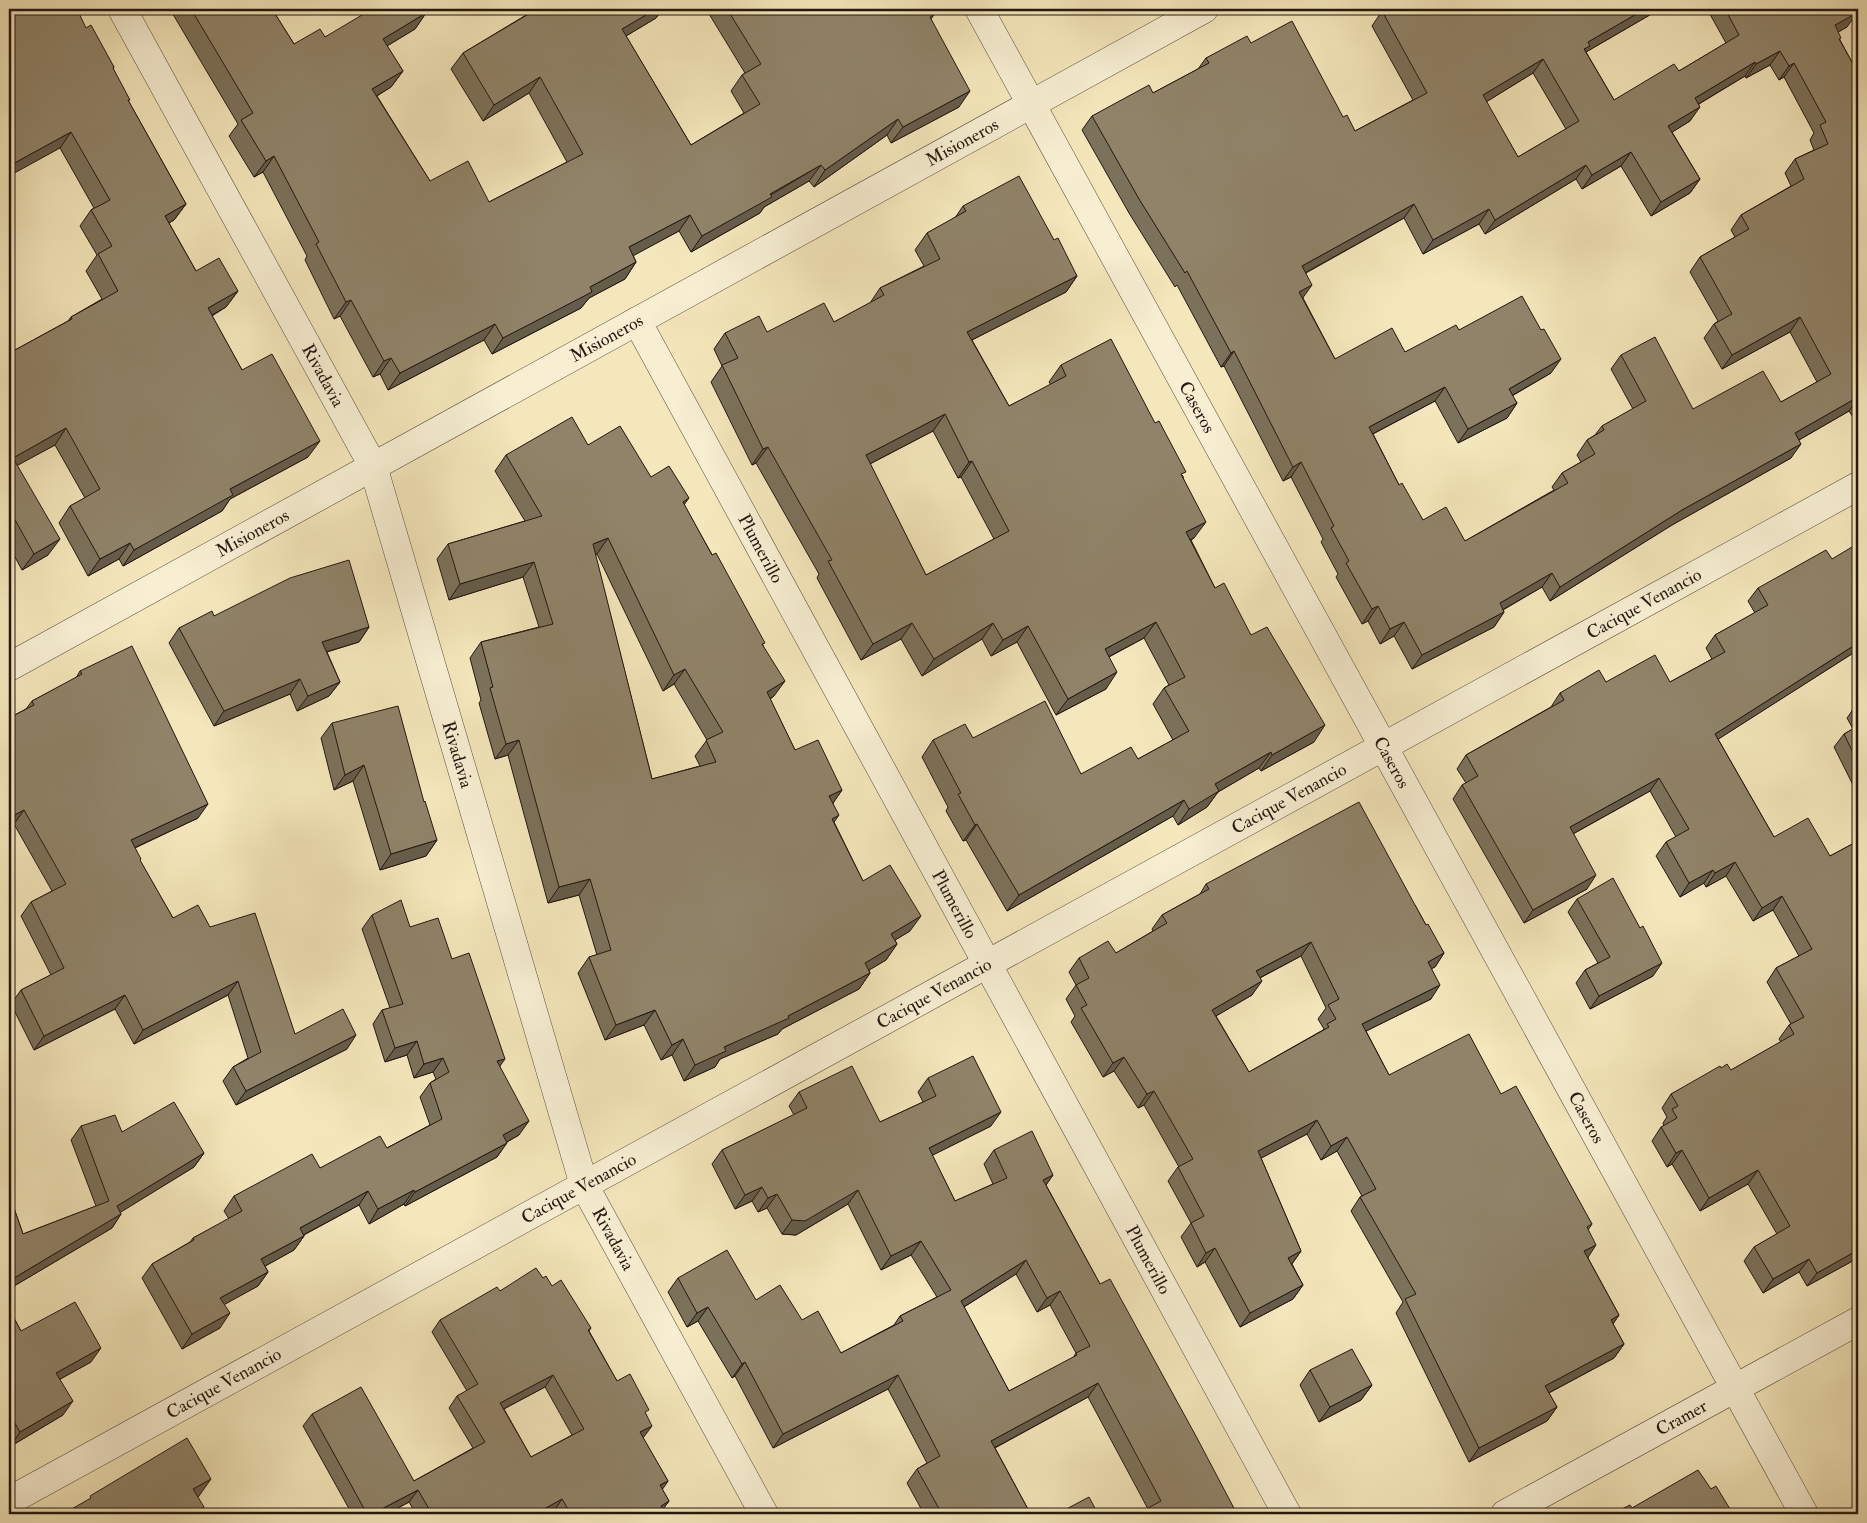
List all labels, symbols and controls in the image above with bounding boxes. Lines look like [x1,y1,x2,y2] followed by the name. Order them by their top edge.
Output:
[922,113,1003,172] street label: Misioneros
[566,309,647,368] street label: Misioneros
[296,340,350,412] street label: Rivadavia
[1173,377,1220,437] street label: Caseros
[212,504,293,563] street label: Misioneros
[732,510,789,587] street label: Plumerillo
[1583,563,1706,645] street label: Cacique Venancio
[436,718,478,791] street label: Rivadavia
[1368,733,1415,792] street label: Caseros
[1228,758,1351,840] street label: Cacique Venancio
[926,866,982,943] street label: Plumerillo
[872,953,996,1035] street label: Cacique Venancio
[1563,1088,1610,1148] street label: Caseros
[517,1148,641,1230] street label: Cacique Venancio
[586,1203,640,1275] street label: Rivadavia
[1120,1221,1176,1299] street label: Plumerillo
[162,1343,286,1424] street label: Cacique Venancio
[1652,1395,1712,1441] street label: Cramer

